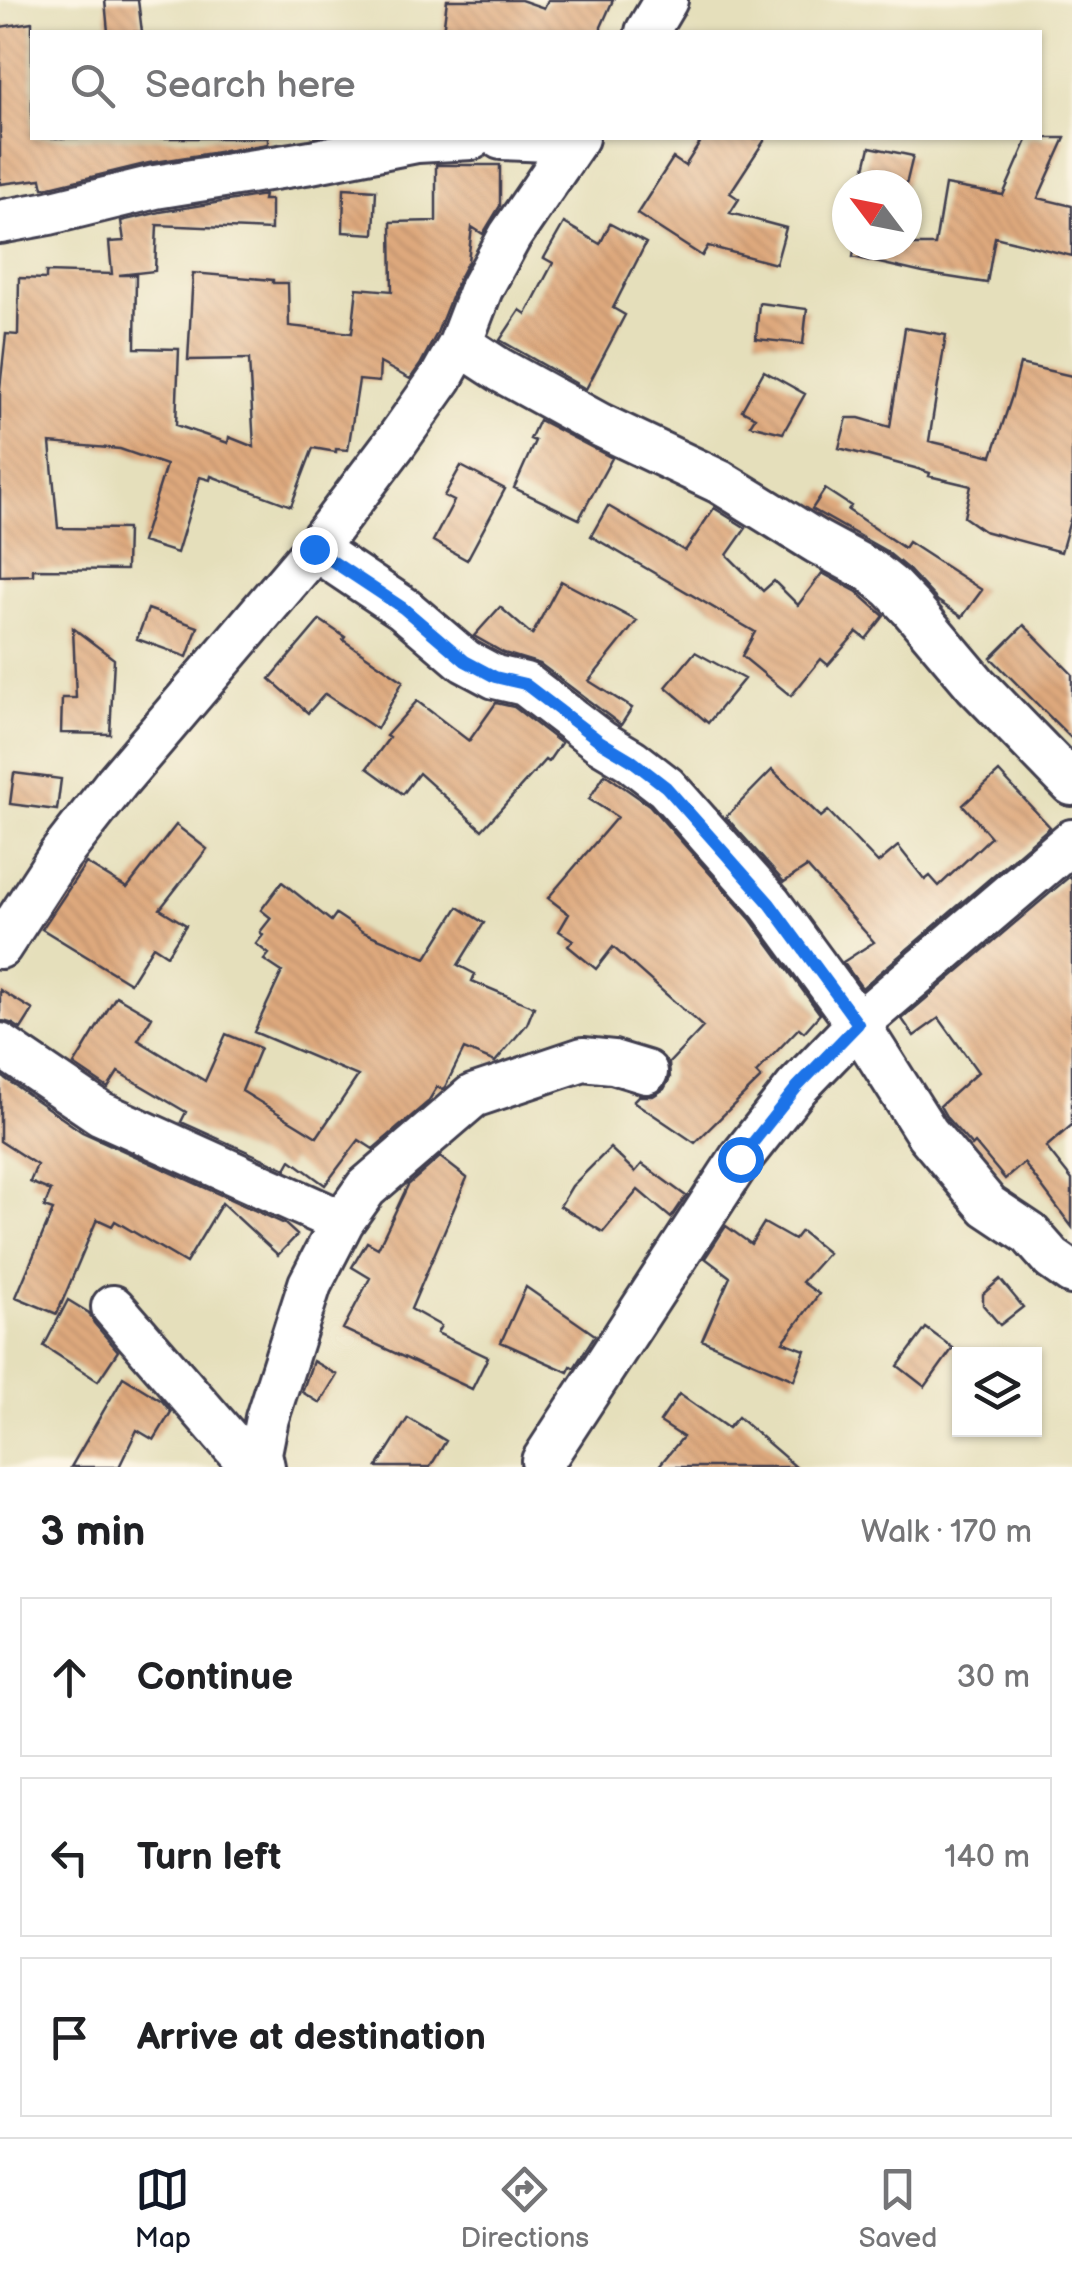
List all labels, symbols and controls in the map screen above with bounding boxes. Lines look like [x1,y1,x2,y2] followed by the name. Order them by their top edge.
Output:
[30,30,1042,140] search box
[65,58,120,113] icon: search
[145,63,356,108] text: Search here
[832,170,922,260] north arrow
[292,527,338,573] route end
[718,1137,764,1183] route start
[952,1347,1042,1437] map controls
[952,1347,1042,1437] button: layers
[40,1507,145,1558] text: 3 min
[861,1513,1032,1552] text: Walk · 170 m
[42,1650,97,1705] icon: ahead
[137,1655,293,1700] text: Continue
[956,1658,1030,1697] text: 30 m
[42,1830,97,1885] icon: left
[137,1835,281,1880] text: Turn left
[944,1838,1030,1877] text: 140 m
[42,2010,97,2065] icon: arrive
[137,2015,486,2060] text: Arrive at destination
[135,2162,191,2255] tab: Map
[460,2162,589,2255] tab: Directions
[859,2162,937,2255] tab: Saved

